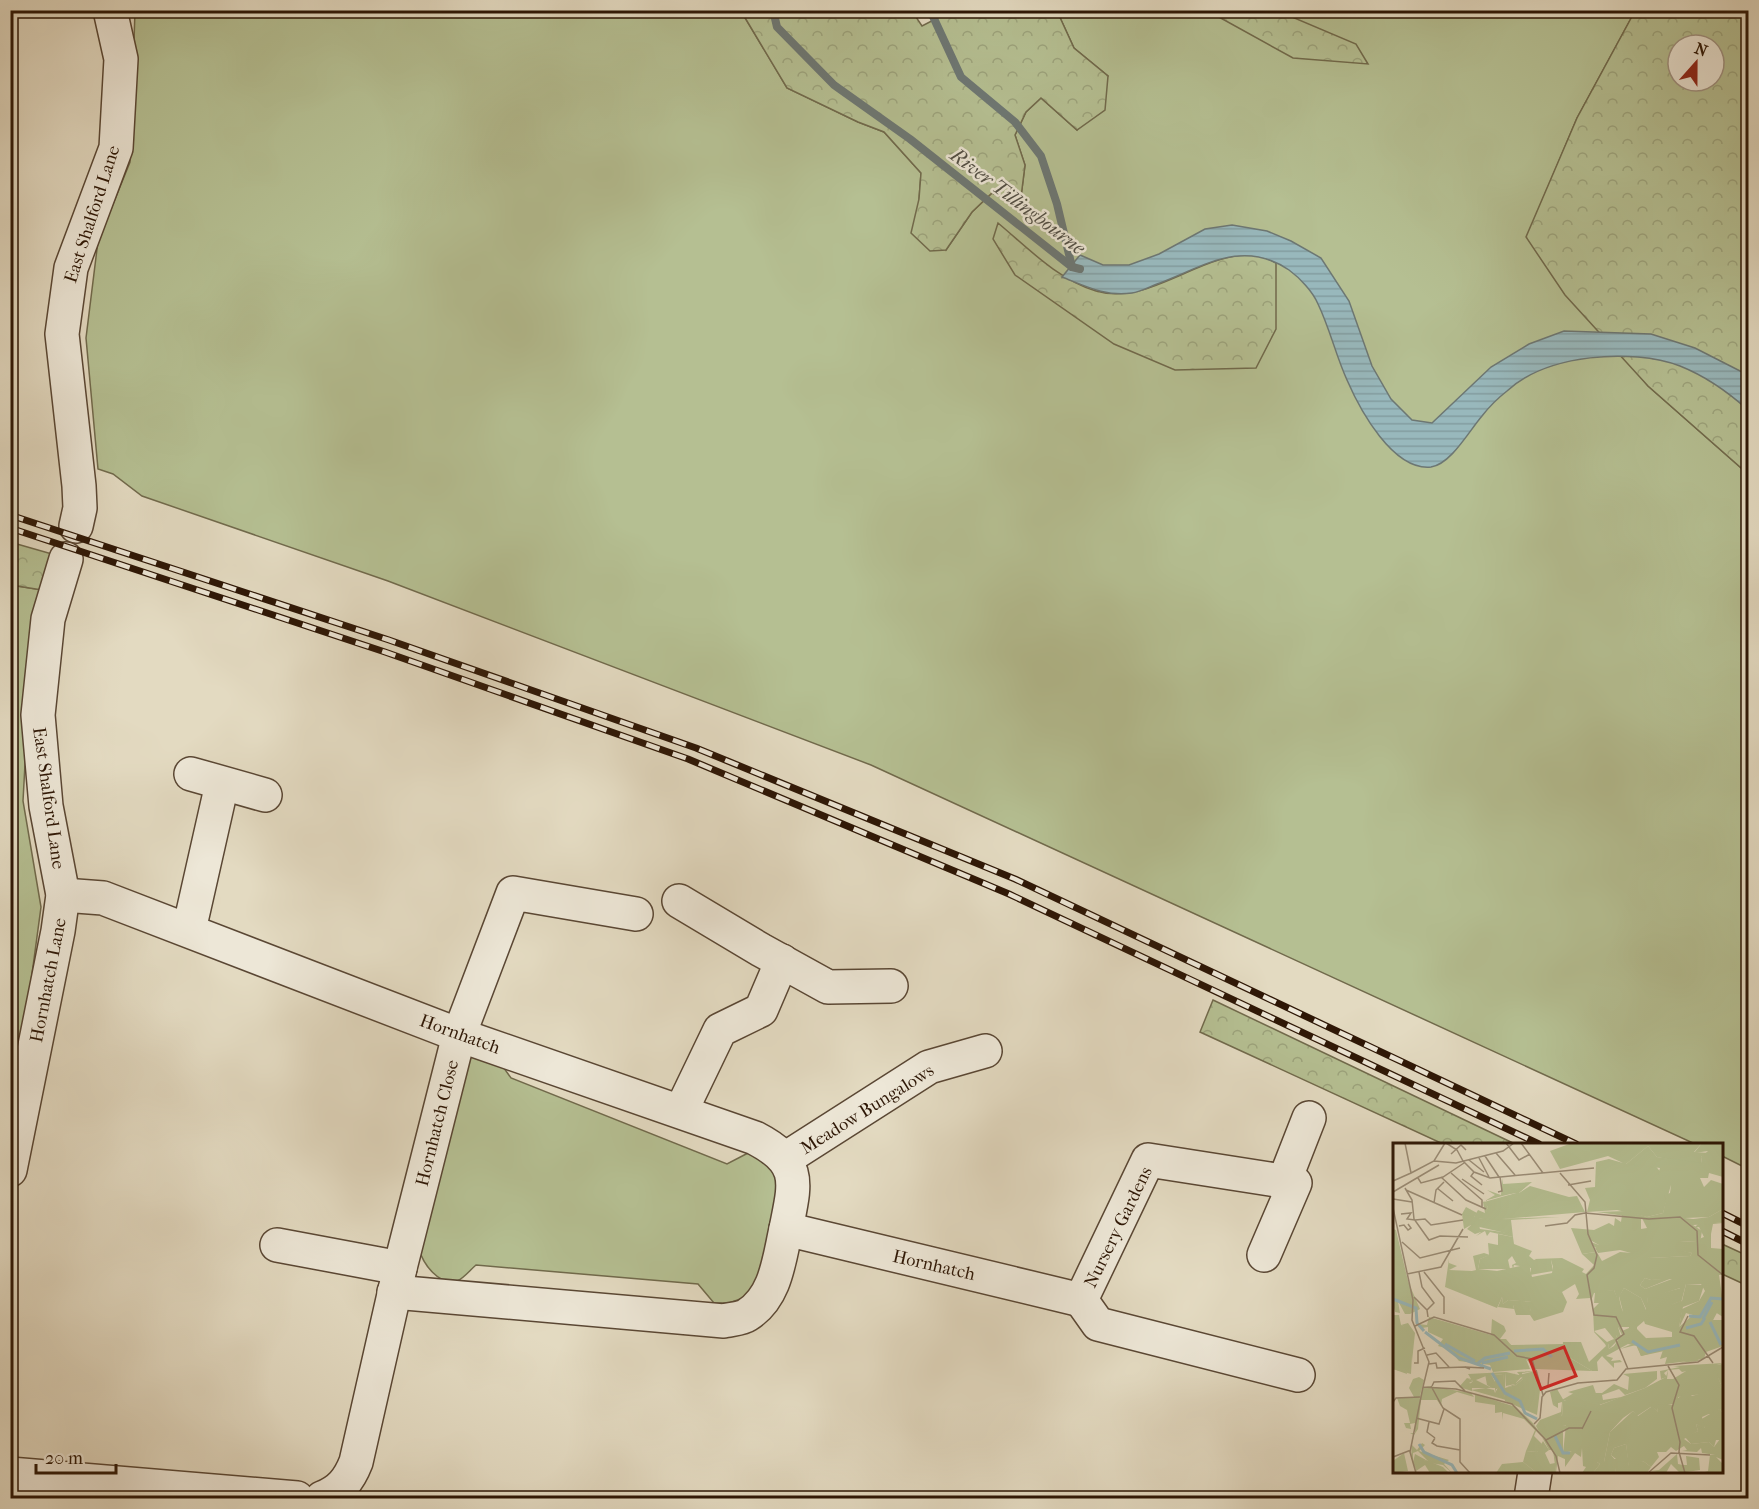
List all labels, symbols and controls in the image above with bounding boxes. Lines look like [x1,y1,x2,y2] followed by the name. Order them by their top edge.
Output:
[1666,33,1726,93] north arrow
[1692,38,1711,61] text: N
[944,142,1090,260] water label: River Tillingbourne
[60,143,125,285] street label: East Shalford Lane
[28,726,69,871] street label: East Shalford Lane
[26,916,71,1044] street label: Hornhatch Lane
[417,1010,503,1059] street label: Hornhatch
[412,1058,463,1188] street label: Hornhatch Close
[797,1060,938,1159] street label: Meadow Bungalows
[1393,1143,1723,1473] inset map
[1080,1163,1157,1291] street label: Nursery Gardens
[891,1246,977,1285] street label: Hornhatch
[36,1437,116,1475] scale bar
[45,1448,83,1469] text: 20 m

